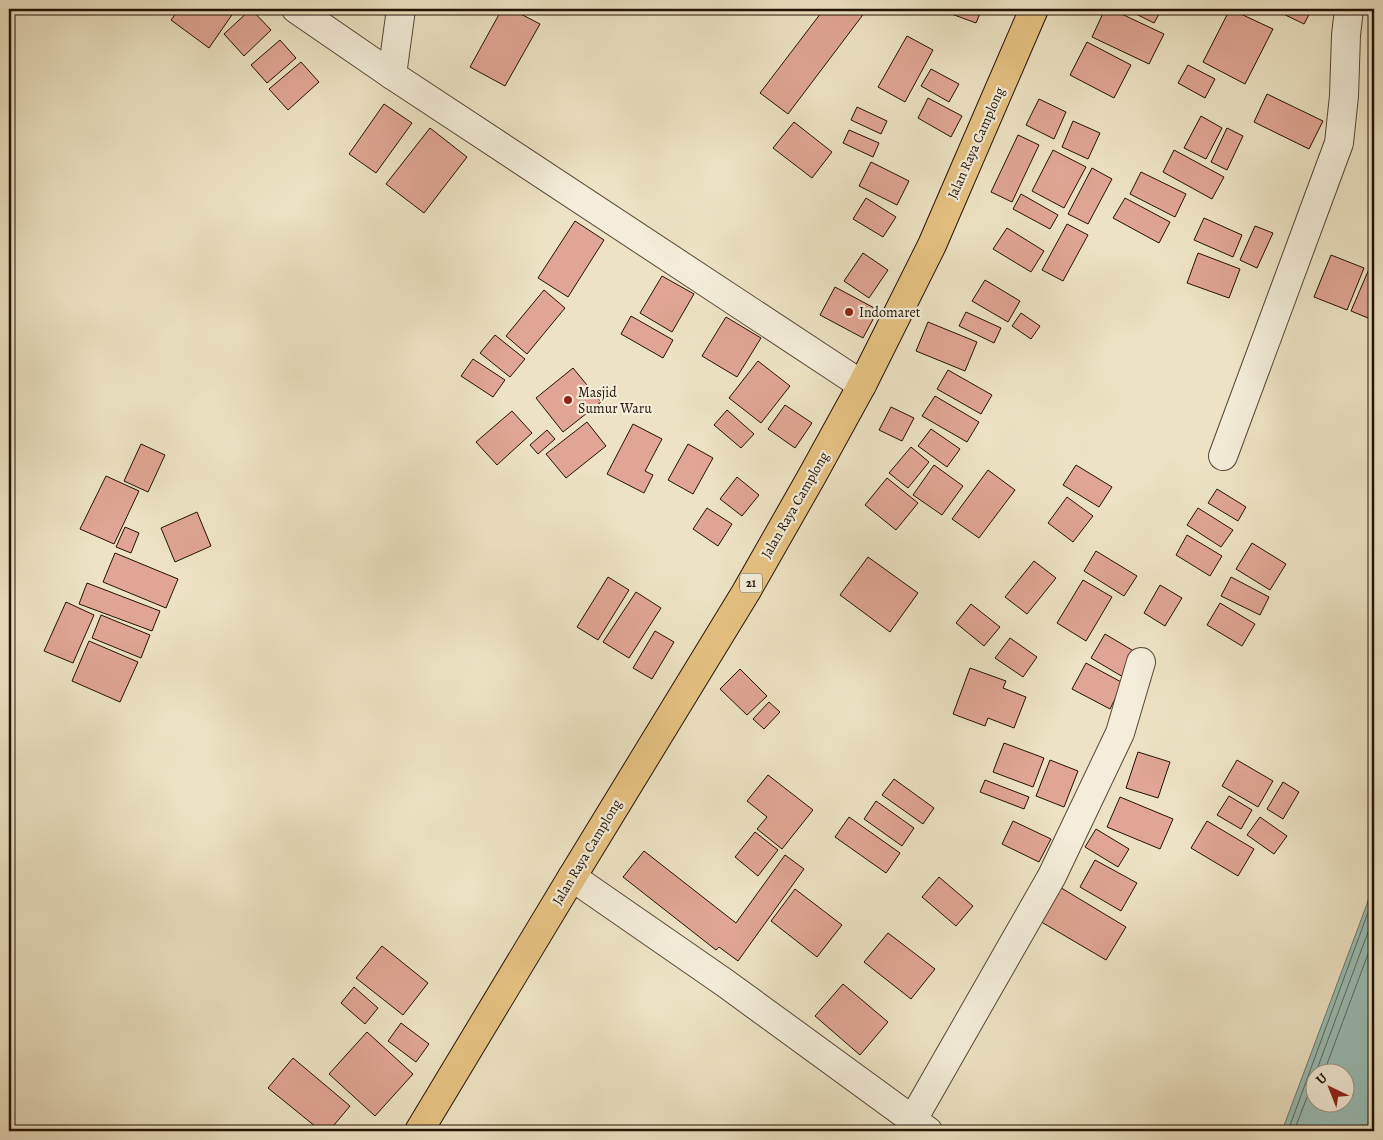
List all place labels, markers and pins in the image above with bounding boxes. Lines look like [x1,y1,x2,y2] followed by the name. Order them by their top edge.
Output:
[859,303,921,322] place label: Indomaret
[843,306,855,318] marker: Indomaret
[578,383,652,418] place label: Masjid Sumur Waru
[562,394,574,406] marker: Masjid Sumur Waru

